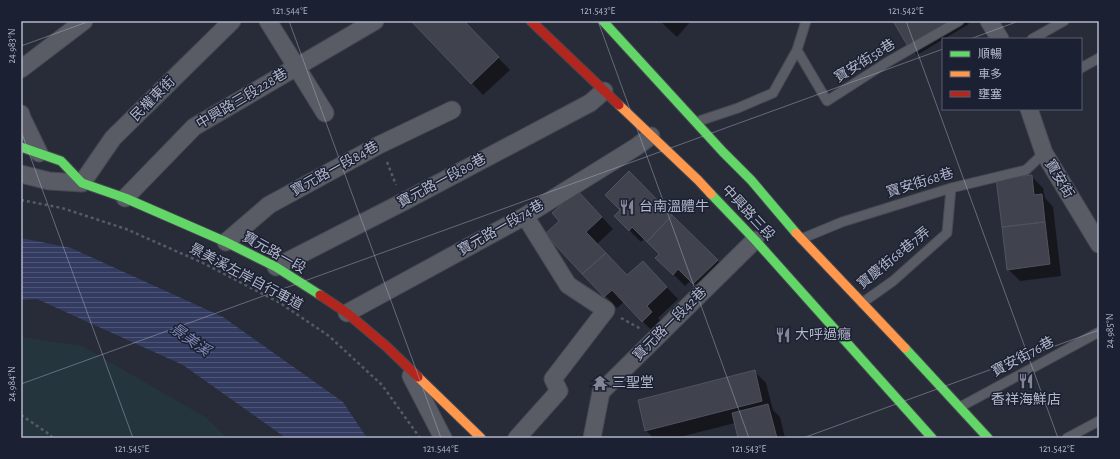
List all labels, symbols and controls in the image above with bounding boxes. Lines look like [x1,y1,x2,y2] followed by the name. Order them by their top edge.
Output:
[272,6,308,16] text: 121.544°E
[581,6,615,16] text: 121.543°E
[888,6,924,16] text: 121.542°E
[7,29,17,63] text: 24.983°N
[832,36,898,85] street label: 寶安街58巷
[942,38,1082,110] legend
[978,48,1002,60] text: 順暢
[194,66,290,132] street label: 中興路三段228巷
[978,67,1002,80] text: 車多
[128,74,178,124] street label: 民權東街
[978,87,1002,100] text: 壅塞
[289,138,381,199] street label: 寶元路一段84巷
[395,151,489,210] street label: 寶元路一段80巷
[1042,157,1077,201] street label: 寶安街
[885,165,955,200] street label: 寶安街68巷
[719,182,778,243] street label: 中興路三段
[455,197,546,258] street label: 寶元路一段74巷
[618,198,636,216] restaurant icon: 台南溫體牛
[639,199,709,214] place label: 台南溫體牛
[854,224,933,291] street label: 寶慶街68巷7弄
[240,229,308,276] street label: 寶元路一段
[187,240,305,313] street label: 景美溪左岸自行車道
[630,284,709,363] street label: 寶元路一段42巷
[1105,313,1115,349] text: 24.985°N
[167,320,215,360] water label: 景美溪
[774,326,792,344] restaurant icon: 大呼過癮
[795,327,851,342] place label: 大呼過癮
[989,334,1056,379] street label: 寶安街76巷
[7,366,17,402] text: 24.984°N
[1017,372,1035,390] restaurant icon: 香祥海鮮店
[591,374,609,392] temple icon: 三聖堂
[612,375,654,390] place label: 三聖堂
[991,392,1061,407] place label: 香祥海鮮店
[115,444,149,454] text: 121.545°E
[423,444,459,454] text: 121.544°E
[732,444,766,454] text: 121.543°E
[1039,444,1075,454] text: 121.542°E

